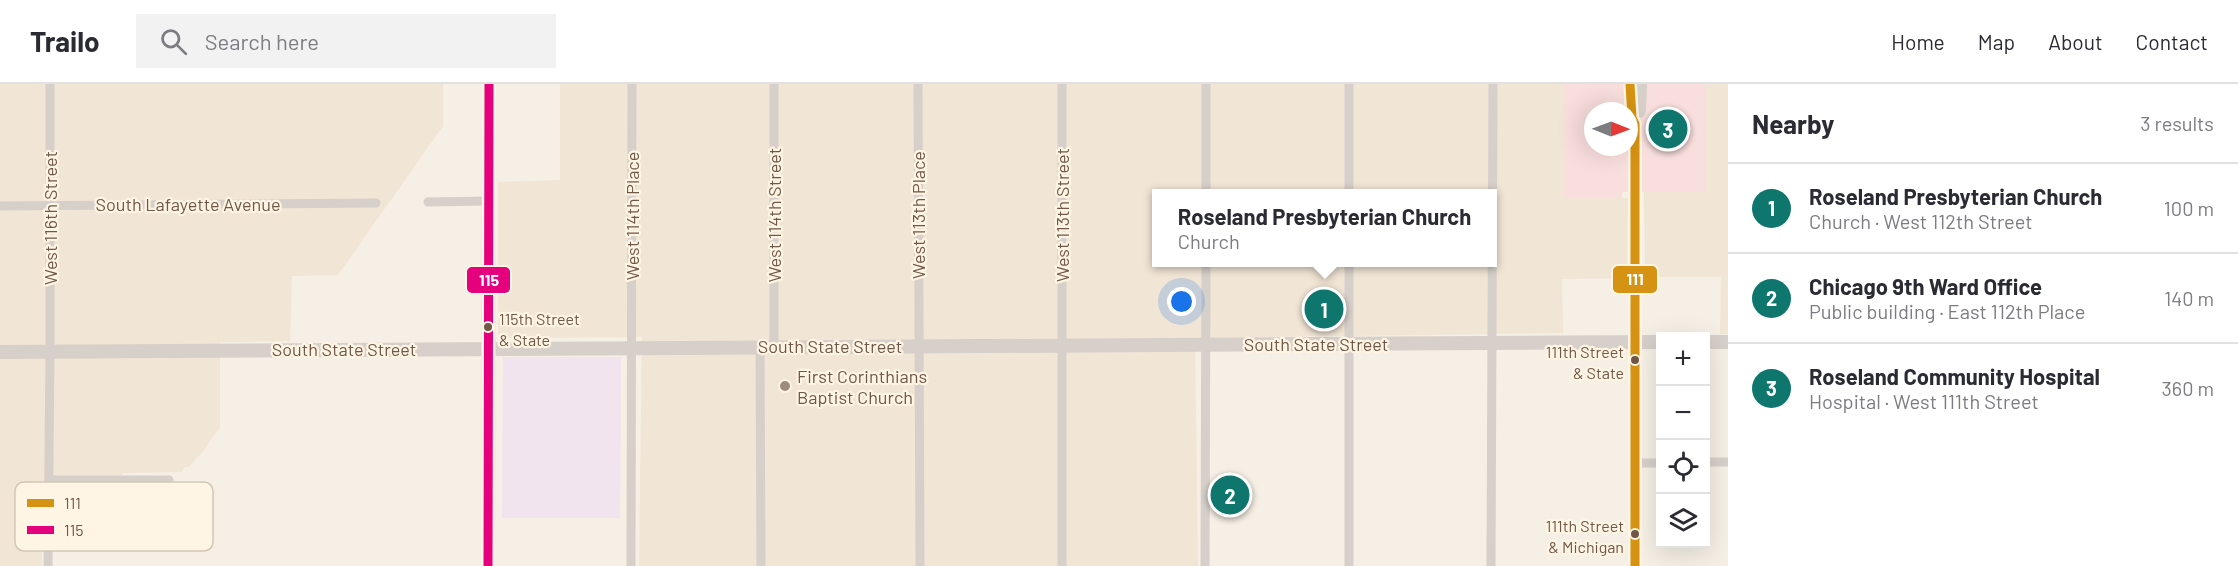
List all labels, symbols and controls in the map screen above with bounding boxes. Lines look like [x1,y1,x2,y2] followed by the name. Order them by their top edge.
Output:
[136,14,556,68] search box
[30,24,100,58] text: Trailo
[157,25,190,58] icon: search
[205,28,319,54] text: Search here
[1891,29,1945,54] text: Home
[1978,29,2015,54] text: Map
[2048,29,2103,54] text: About
[2136,29,2208,54] text: Contact
[1584,102,1638,156] north arrow
[1648,106,1688,152] pin: 3
[1752,108,1834,139] text: Nearby
[2140,111,2214,135] text: 3 results
[763,148,785,282] street label: West 114th Street
[1051,148,1073,282] street label: West 113th Street
[39,151,61,285] street label: West 116th Street
[907,151,929,279] street label: West 113th Place
[621,152,643,280] street label: West 114th Place
[1809,183,2102,209] text: Roseland Presbyterian Church
[1152,189,1497,267] popup
[95,193,281,215] street label: South Lafayette Avenue
[1768,196,1775,220] text: 1
[2164,196,2214,220] text: 100 m
[1178,203,1471,229] text: Roseland Presbyterian Church
[1809,209,2033,233] text: Church · West 112th Street
[1178,229,1240,253] text: Church
[1612,265,1658,294] line badge: 111
[466,266,511,294] line badge: 115
[1626,269,1644,288] text: 111
[479,270,499,289] text: 115
[1809,273,2042,299] text: Chicago 9th Ward Office
[1304,286,1344,332] pin: 1
[1766,286,1777,310] text: 2
[2164,286,2214,310] text: 140 m
[1167,287,1196,316] your location
[1809,299,2085,323] text: Public building · East 112th Place
[499,309,580,349] place label: 115th Street & State
[482,321,494,333] marker: 115th Street & State
[1656,332,1710,548] map controls
[1656,332,1710,386] button: +
[1244,333,1388,355] street label: South State Street
[758,335,902,357] street label: South State Street
[272,338,416,360] street label: South State Street
[1546,342,1624,382] place label: 111th Street & State
[1629,354,1641,366] marker: 111th Street & State
[1809,363,2100,389] text: Roseland Community Hospital
[797,365,927,408] place label: First Corinthians Baptist Church
[1766,376,1777,400] text: 3
[2162,376,2214,400] text: 360 m
[778,379,792,393] marker: First Corinthians Baptist Church
[1656,386,1710,440] button: −
[1809,389,2039,413] text: Hospital · West 111th Street
[1656,440,1710,494] button: locate
[1210,472,1250,518] pin: 2
[15,482,213,551] legend
[64,493,81,512] text: 111
[1656,494,1710,548] button: layers
[1546,516,1624,556] place label: 111th Street & Michigan
[64,520,83,539] text: 115
[1629,528,1641,540] marker: 111th Street & Michigan

